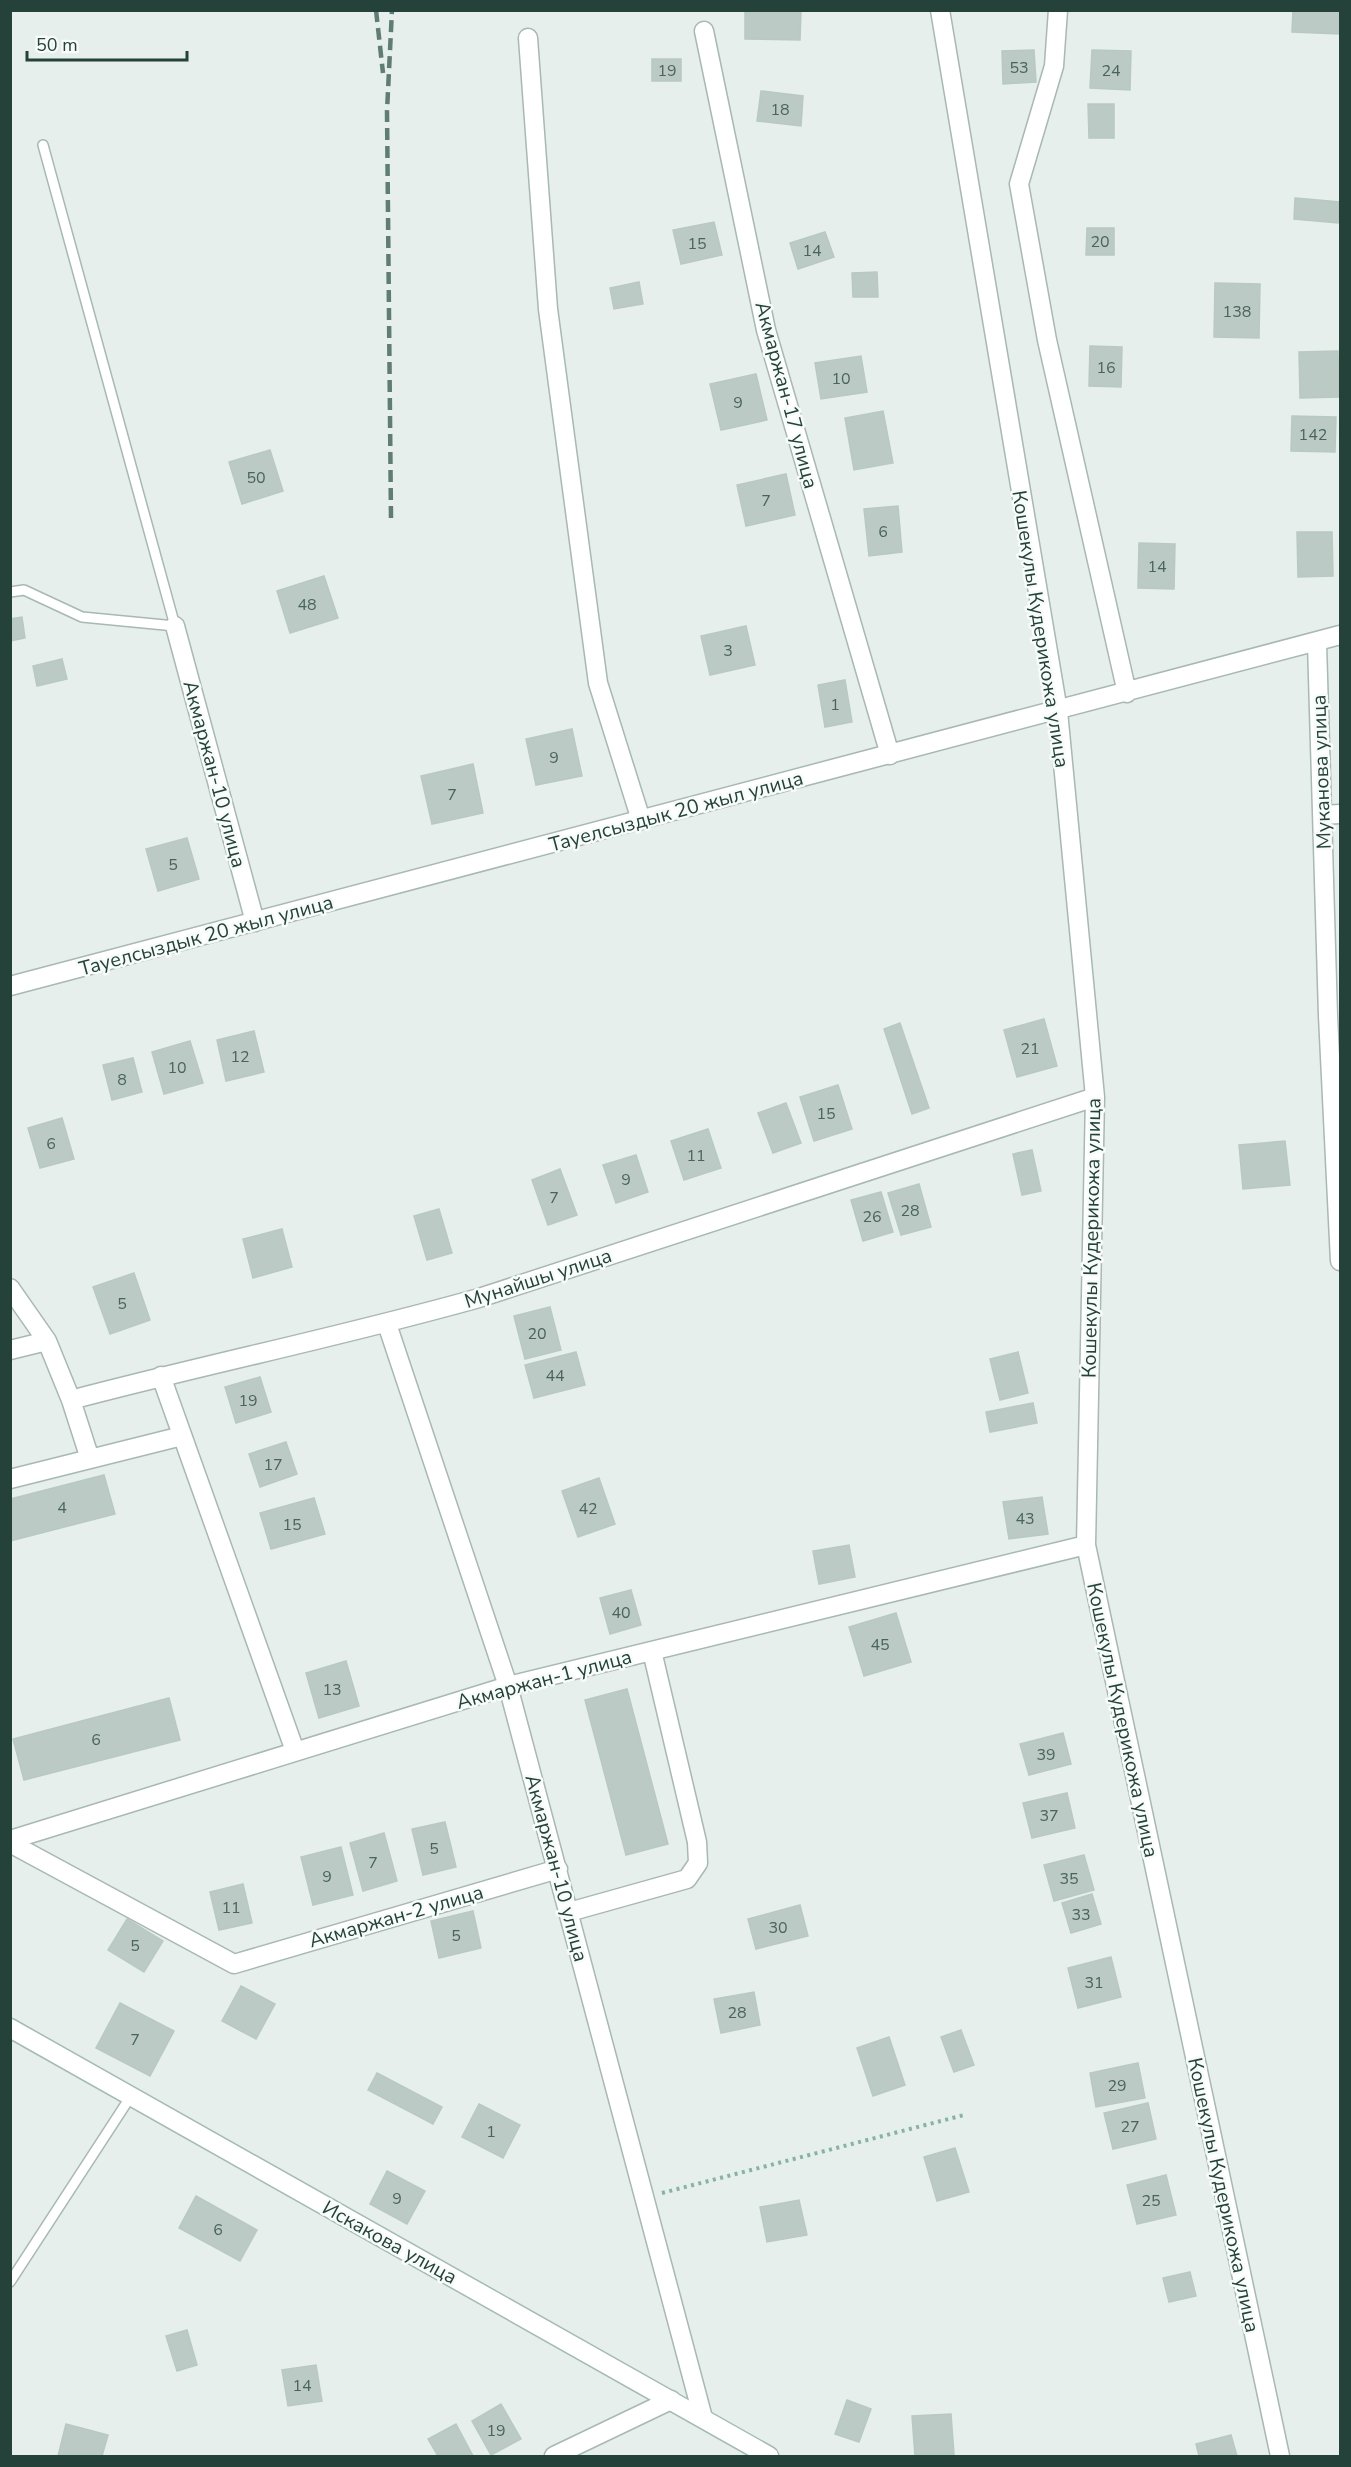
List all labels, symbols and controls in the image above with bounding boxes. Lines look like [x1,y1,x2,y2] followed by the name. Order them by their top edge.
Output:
[27,24,188,62] scale bar
[36,33,78,57] text: 50 m
[1009,57,1029,79] house number: 53
[657,60,677,82] house number: 19
[1101,60,1121,82] house number: 24
[770,99,790,121] house number: 18
[1090,231,1110,253] house number: 20
[687,233,707,255] house number: 15
[802,240,822,262] house number: 14
[749,299,824,492] street label: Акмаржан-17 улица
[1223,301,1251,323] house number: 138
[1096,357,1116,379] house number: 16
[831,368,851,390] house number: 10
[733,392,743,414] house number: 9
[1299,424,1327,446] house number: 142
[246,467,266,489] house number: 50
[1005,488,1076,770] street label: Кошекулы Кудерикожа улица
[761,490,771,512] house number: 7
[878,521,888,543] house number: 6
[1147,556,1167,578] house number: 14
[297,594,317,616] house number: 48
[723,640,733,662] house number: 3
[177,678,252,871] street label: Акмаржан-10 улица
[830,694,840,716] house number: 1
[1305,694,1338,850] street label: Муканова улица
[549,747,559,769] house number: 9
[546,765,806,858] street label: Тауелсыздык 20 жыл улица
[447,784,457,806] house number: 7
[168,854,178,876] house number: 5
[76,889,336,982] street label: Тауелсыздык 20 жыл улица
[1020,1038,1040,1060] house number: 21
[230,1046,250,1068] house number: 12
[167,1057,187,1079] house number: 10
[117,1069,127,1091] house number: 8
[1076,1098,1107,1378] street label: Кошекулы Кудерикожа улица
[816,1103,836,1125] house number: 15
[46,1133,56,1155] house number: 6
[686,1145,706,1167] house number: 11
[621,1169,631,1191] house number: 9
[549,1187,559,1209] house number: 7
[900,1200,920,1222] house number: 28
[862,1206,882,1228] house number: 26
[461,1242,615,1315] street label: Мунайшы улица
[117,1293,127,1315] house number: 5
[527,1323,547,1345] house number: 20
[545,1365,565,1387] house number: 44
[238,1390,258,1412] house number: 19
[263,1454,283,1476] house number: 17
[57,1497,67,1519] house number: 4
[578,1498,598,1520] house number: 42
[1015,1508,1035,1530] house number: 43
[282,1514,302,1536] house number: 15
[1080,1580,1165,1860] street label: Кошекулы Кудерикожа улица
[611,1602,631,1624] house number: 40
[870,1634,890,1656] house number: 45
[453,1643,635,1716] street label: Акмаржан-1 улица
[322,1679,342,1701] house number: 13
[91,1729,101,1751] house number: 6
[1036,1744,1056,1766] house number: 39
[519,1772,594,1965] street label: Акмаржан-10 улица
[1039,1805,1059,1827] house number: 37
[429,1838,439,1860] house number: 5
[368,1852,378,1874] house number: 7
[322,1866,332,1888] house number: 9
[1059,1868,1079,1890] house number: 35
[306,1879,487,1954] street label: Акмаржан-2 улица
[221,1897,241,1919] house number: 11
[1071,1904,1091,1926] house number: 33
[768,1917,788,1939] house number: 30
[451,1925,461,1947] house number: 5
[130,1935,140,1957] house number: 5
[1084,1972,1104,1994] house number: 31
[727,2002,747,2024] house number: 28
[130,2029,140,2051] house number: 7
[1181,2055,1266,2335] street label: Кошекулы Кудерикожа улица
[1107,2075,1127,2097] house number: 29
[1120,2116,1140,2138] house number: 27
[486,2121,496,2143] house number: 1
[392,2188,402,2210] house number: 9
[1141,2190,1161,2212] house number: 25
[318,2194,462,2291] street label: Искакова улица
[213,2219,223,2241] house number: 6
[292,2375,312,2397] house number: 14
[486,2420,506,2442] house number: 19

